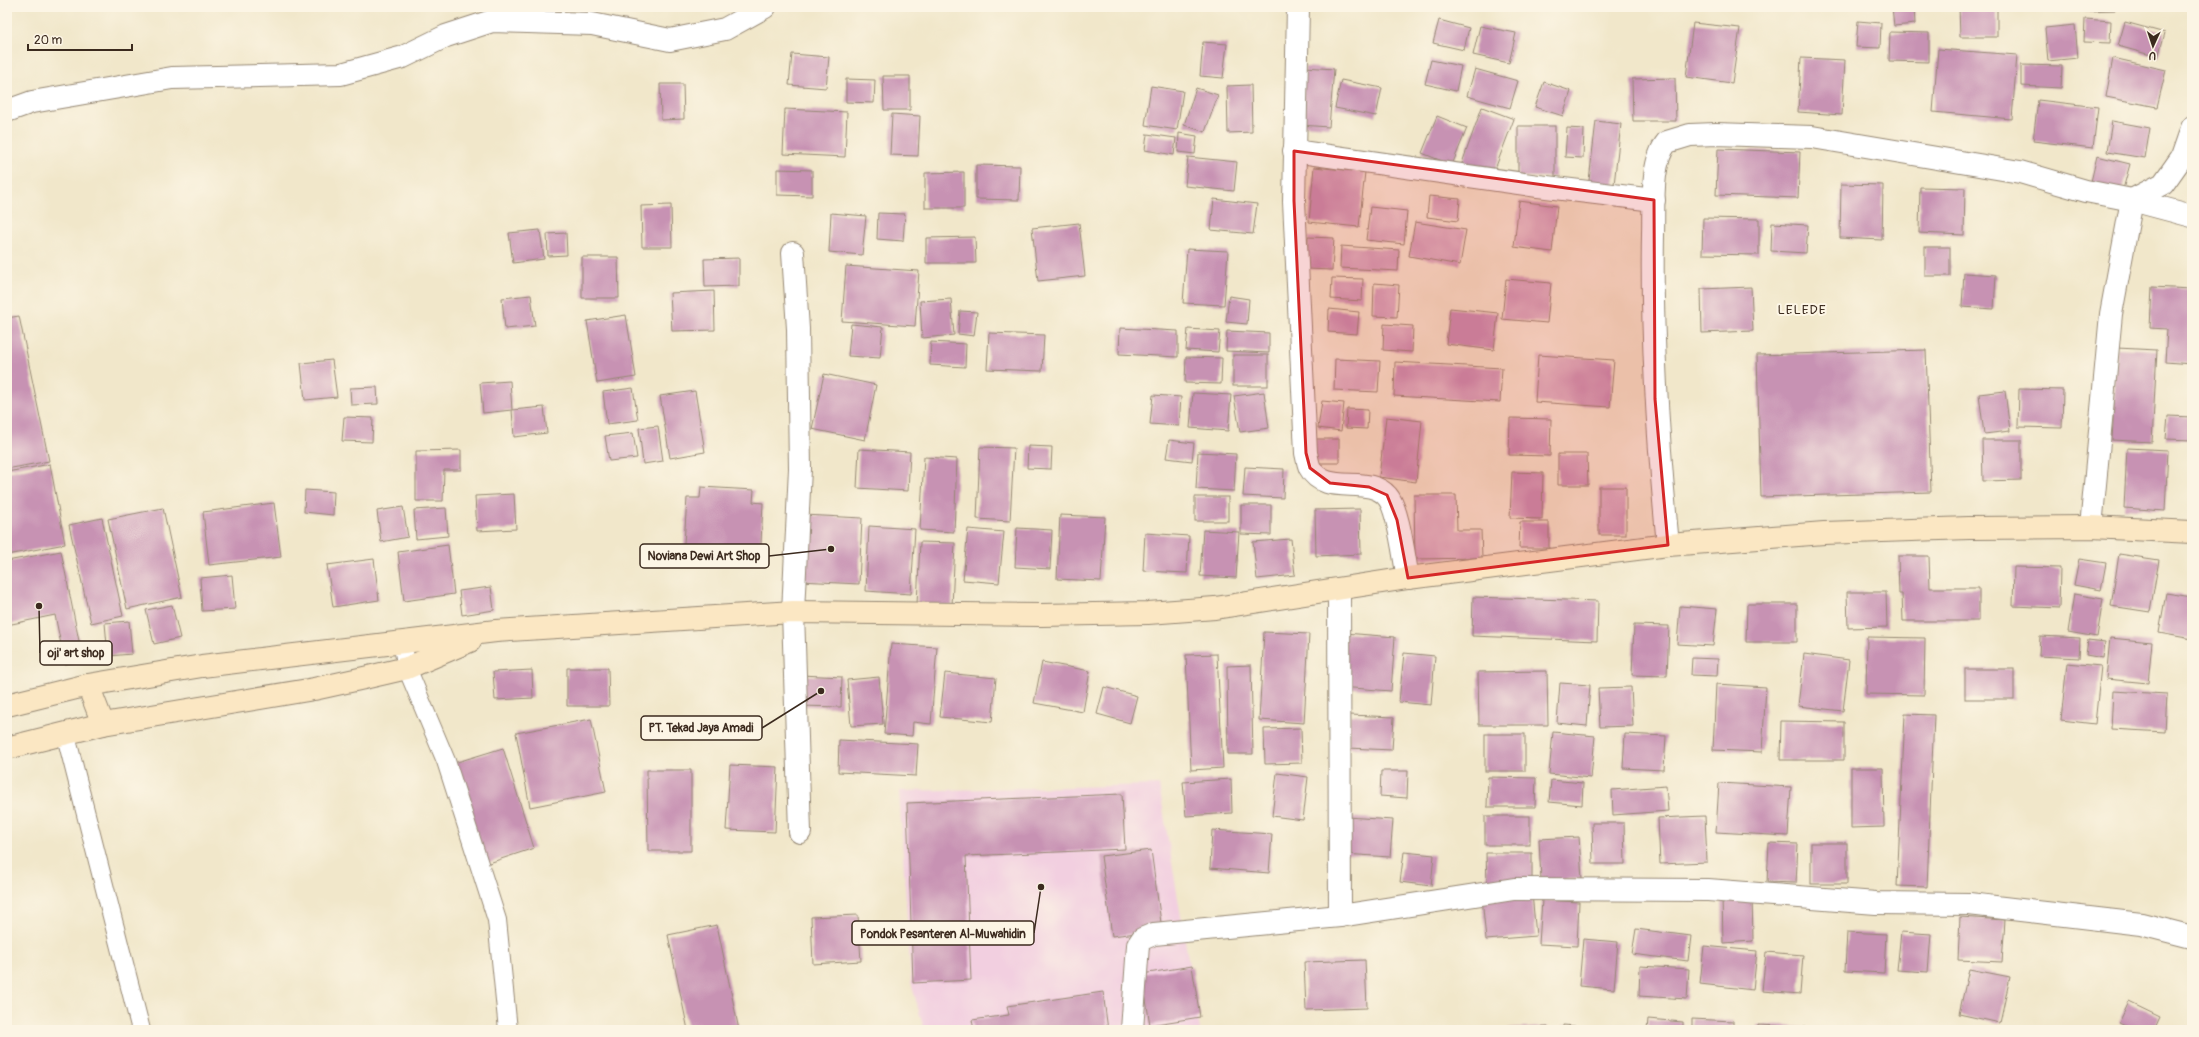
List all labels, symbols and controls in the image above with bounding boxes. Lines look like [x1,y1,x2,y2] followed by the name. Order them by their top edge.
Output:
[28,26,132,52] scale bar
[2133,26,2173,66] north arrow
[34,33,63,48] text: 20 m
[2149,49,2156,62] text: U
[1777,302,1827,318] district label: LELEDE
[640,544,769,568] callout: Noviana Dewi Art Shop
[648,549,761,564] text: Noviana Dewi Art Shop
[40,641,112,665] callout: oji' art shop
[47,646,105,661] text: oji' art shop
[641,716,762,740] callout: PT. Tekad Jaya Amadi
[648,721,754,736] text: PT. Tekad Jaya Amadi
[852,921,1034,945] callout: Pondok Pesanteren Al-Muwahidin
[860,927,1026,942] text: Pondok Pesanteren Al-Muwahidin

